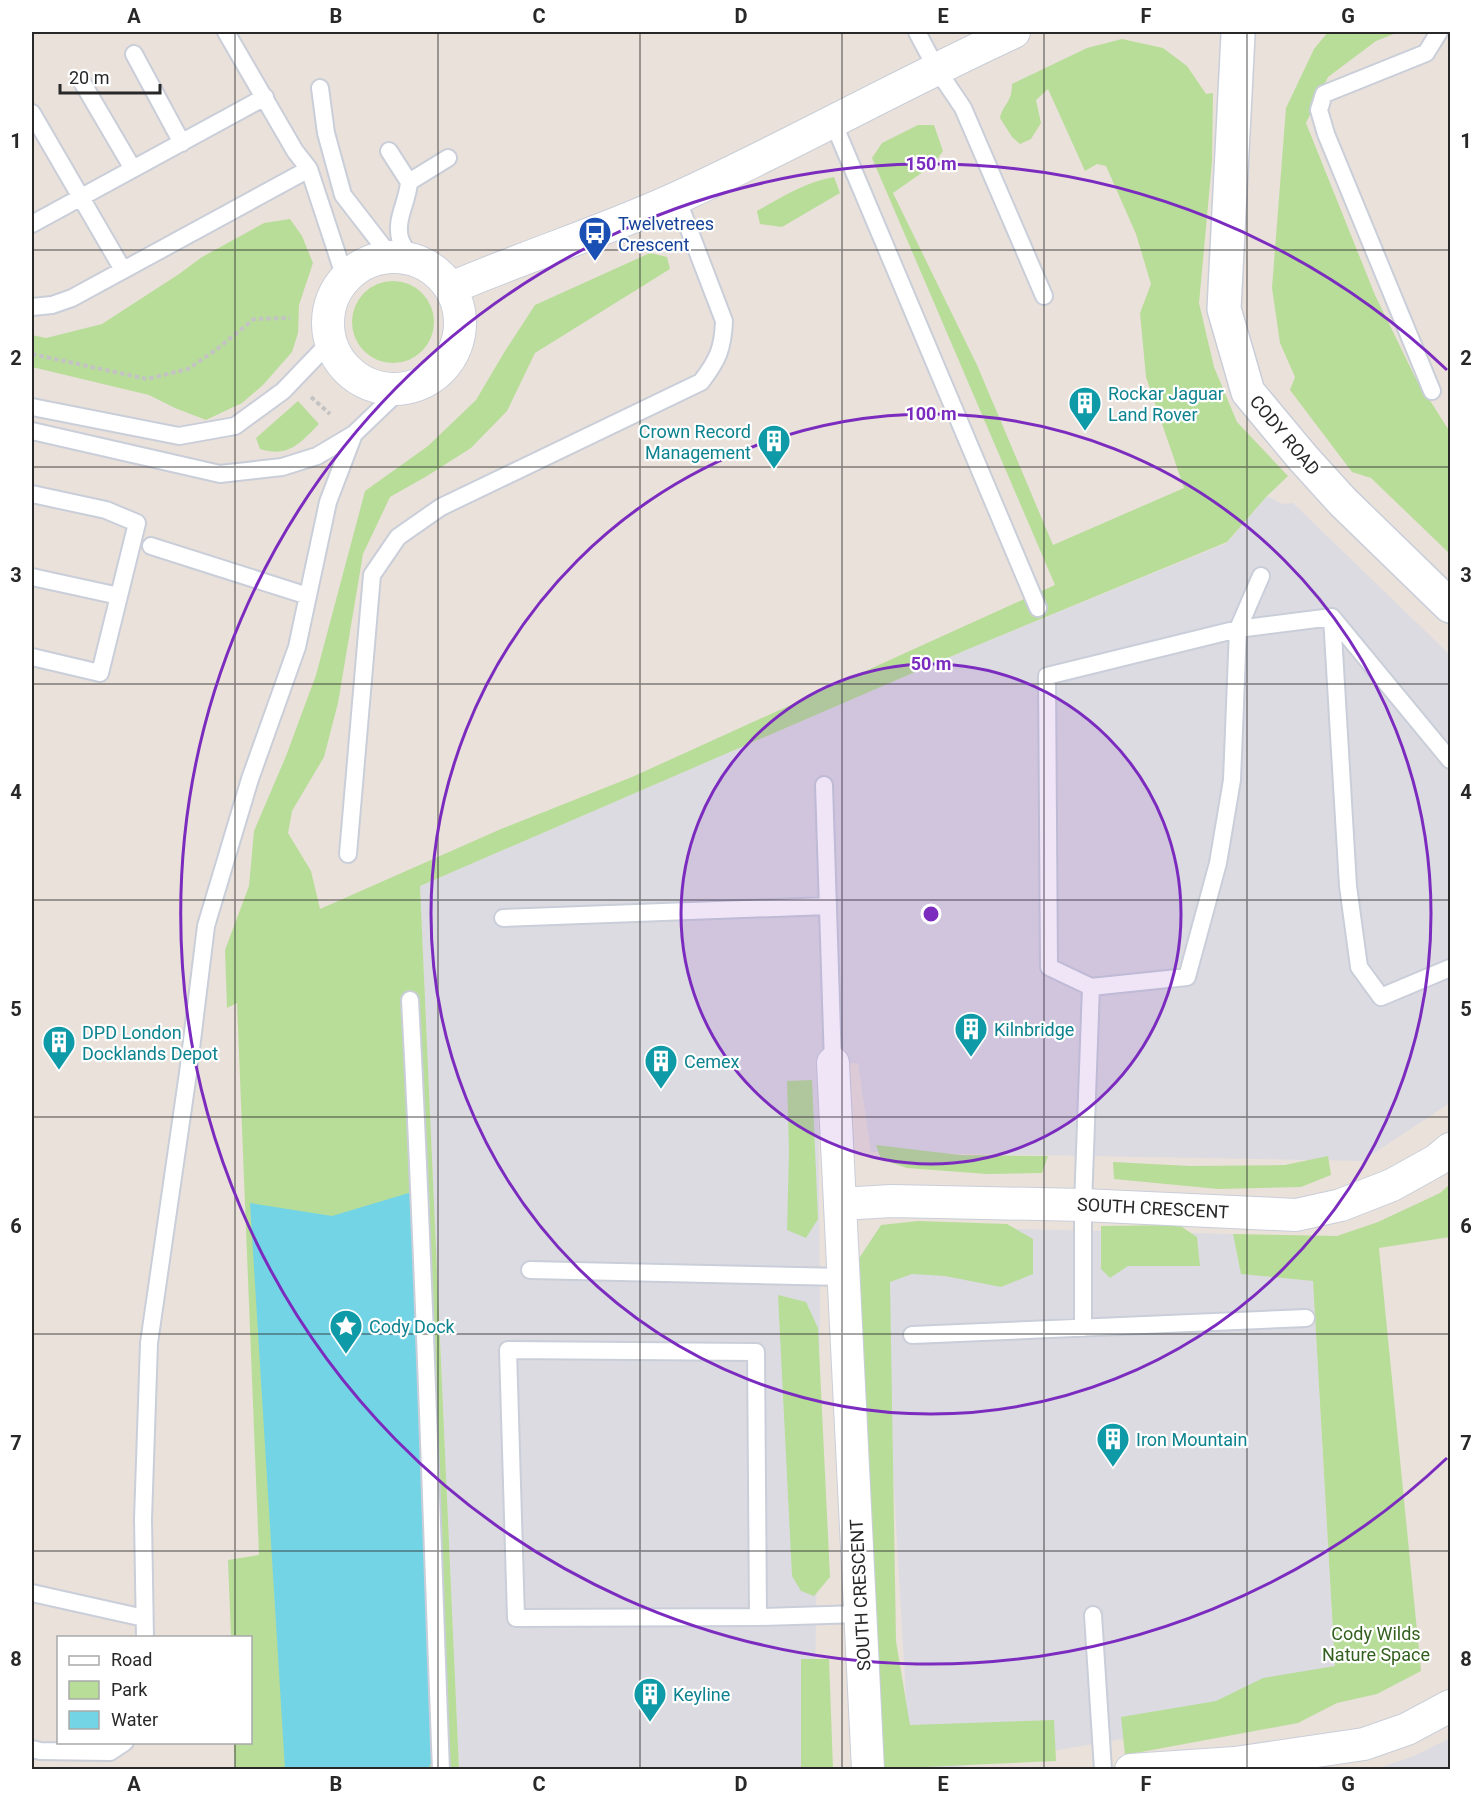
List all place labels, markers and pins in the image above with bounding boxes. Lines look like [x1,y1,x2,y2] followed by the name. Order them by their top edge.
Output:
[618,213,714,255] place label: Twelvetrees Crescent
[577,215,613,262] bus stop icon: Twelvetrees Crescent
[1108,383,1224,425] place label: Rockar Jaguar Land Rover
[1067,385,1103,432] building icon: Rockar Jaguar Land Rover
[639,421,751,463] place label: Crown Record Management
[756,423,792,470] building icon: Crown Record Management
[921,904,941,924] centre of rings
[953,1011,989,1058] building icon: Kilnbridge
[994,1019,1074,1040] place label: Kilnbridge
[82,1022,218,1064] place label: DPD London Docklands Depot
[41,1024,77,1071] building icon: DPD London Docklands Depot
[643,1043,679,1090] building icon: Cemex
[684,1051,740,1072] place label: Cemex
[328,1308,364,1355] place icon: Cody Dock
[369,1316,456,1337] place label: Cody Dock
[1095,1421,1131,1468] building icon: Iron Mountain
[1136,1429,1247,1450] place label: Iron Mountain
[632,1676,668,1723] building icon: Keyline
[673,1684,730,1705] place label: Keyline

